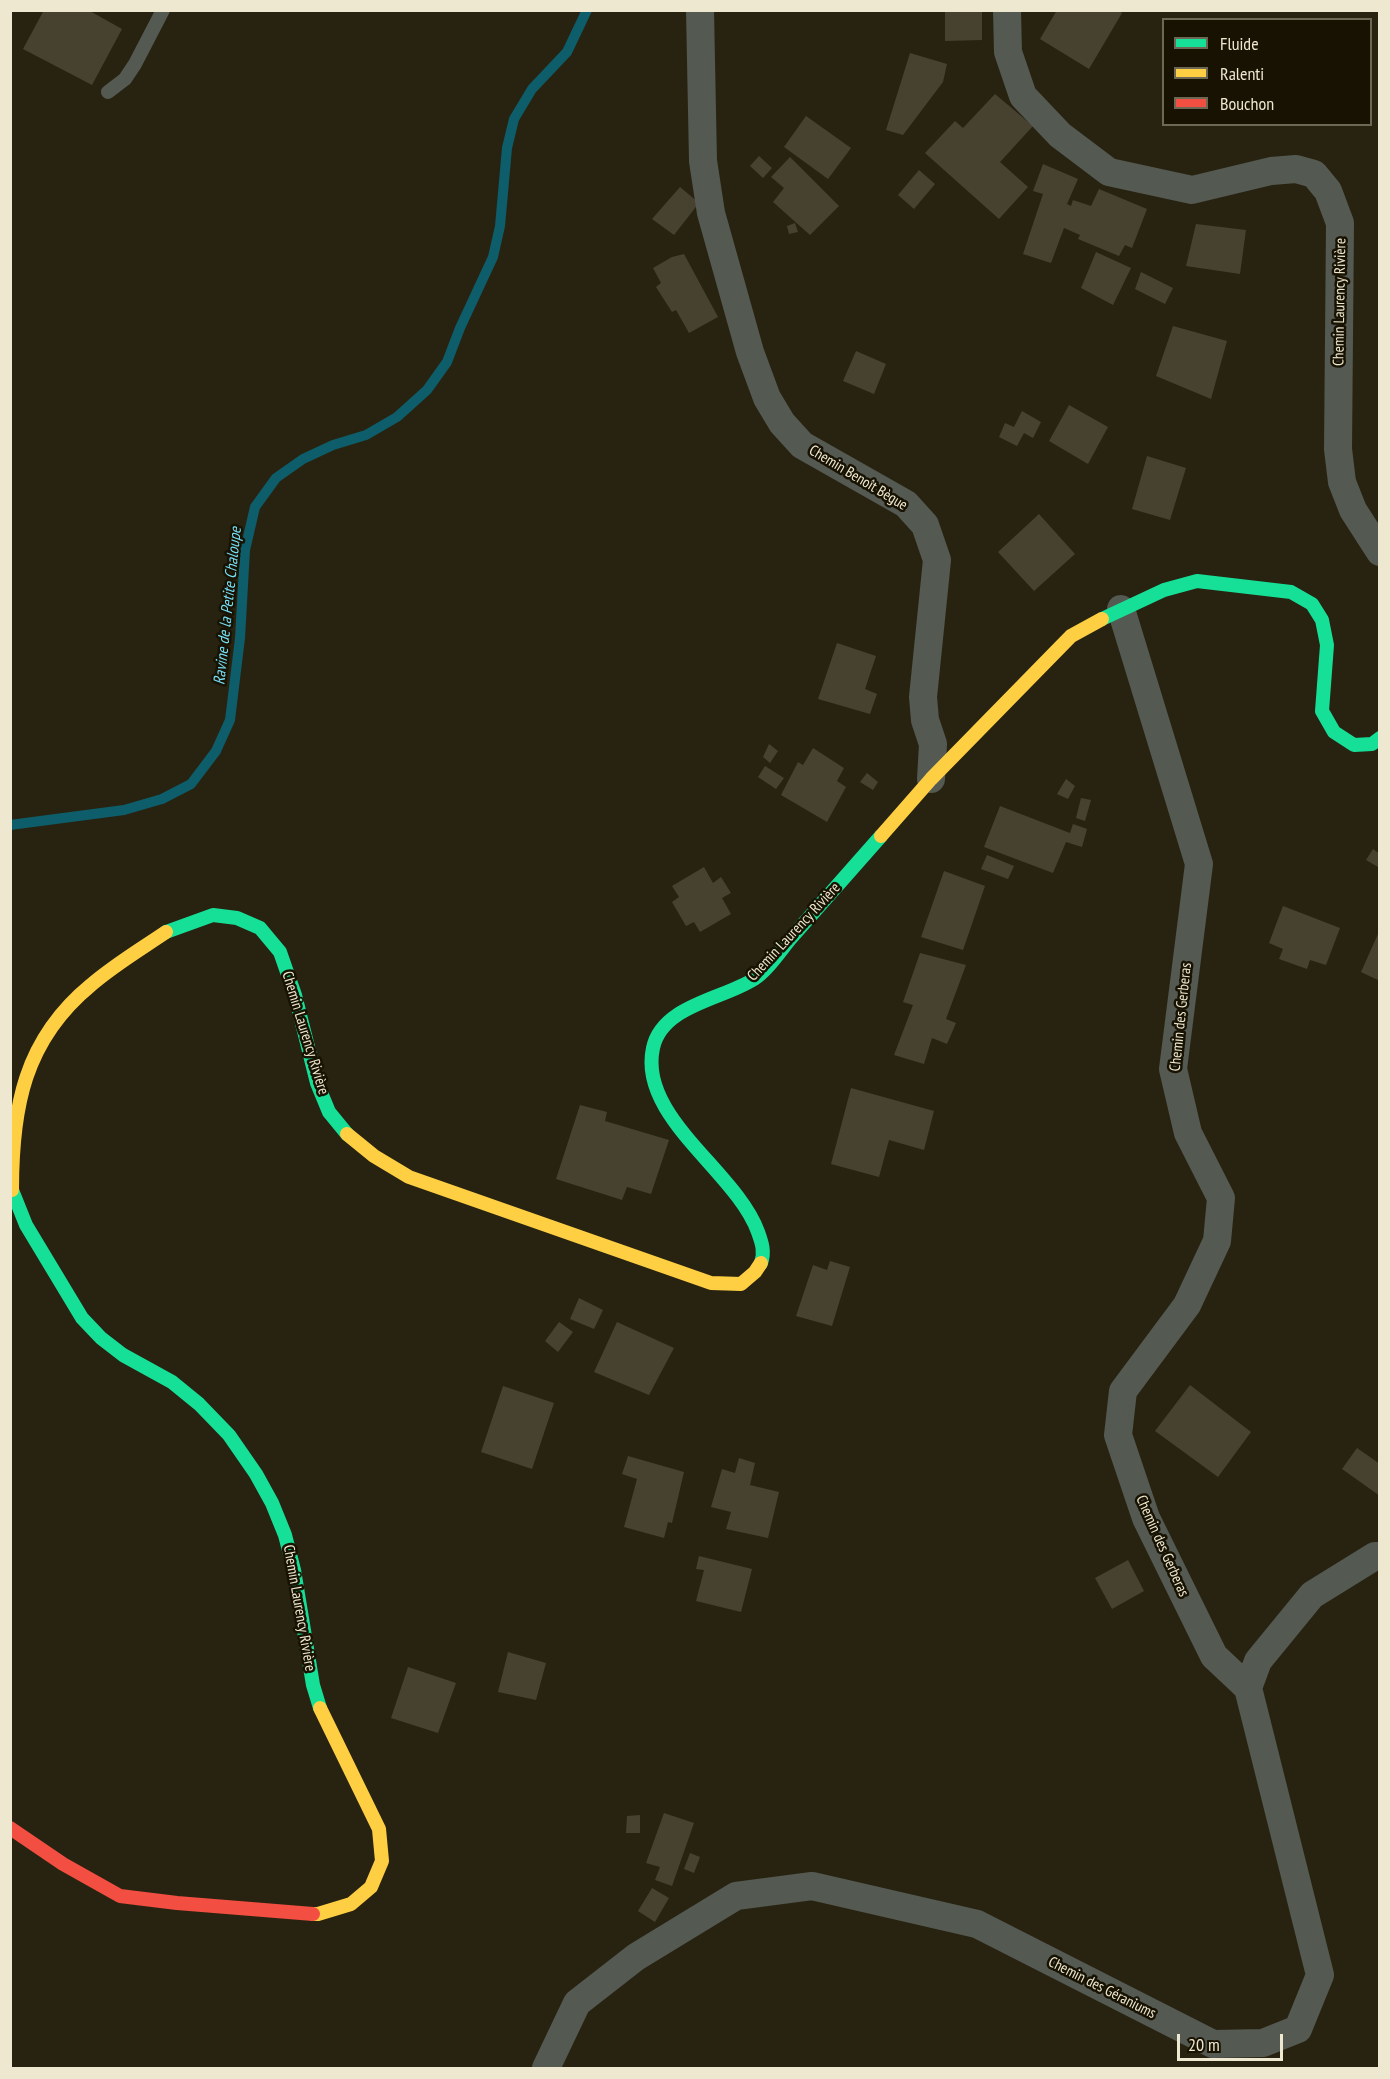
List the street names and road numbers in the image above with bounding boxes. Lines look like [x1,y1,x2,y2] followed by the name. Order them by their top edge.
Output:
[1330,238,1350,366] street label: Chemin Laurency Rivière
[806,442,910,514] street label: Chemin Benoît Bègue
[744,879,844,985] street label: Chemin Laurency Rivière
[1166,962,1196,1072] street label: Chemin des Gerberas
[278,969,332,1097] street label: Chemin Laurency Rivière
[1132,1493,1192,1599] street label: Chemin des Gerberas
[279,1543,319,1673] street label: Chemin Laurency Rivière
[1045,1953,1159,2023] street label: Chemin des Géraniums

